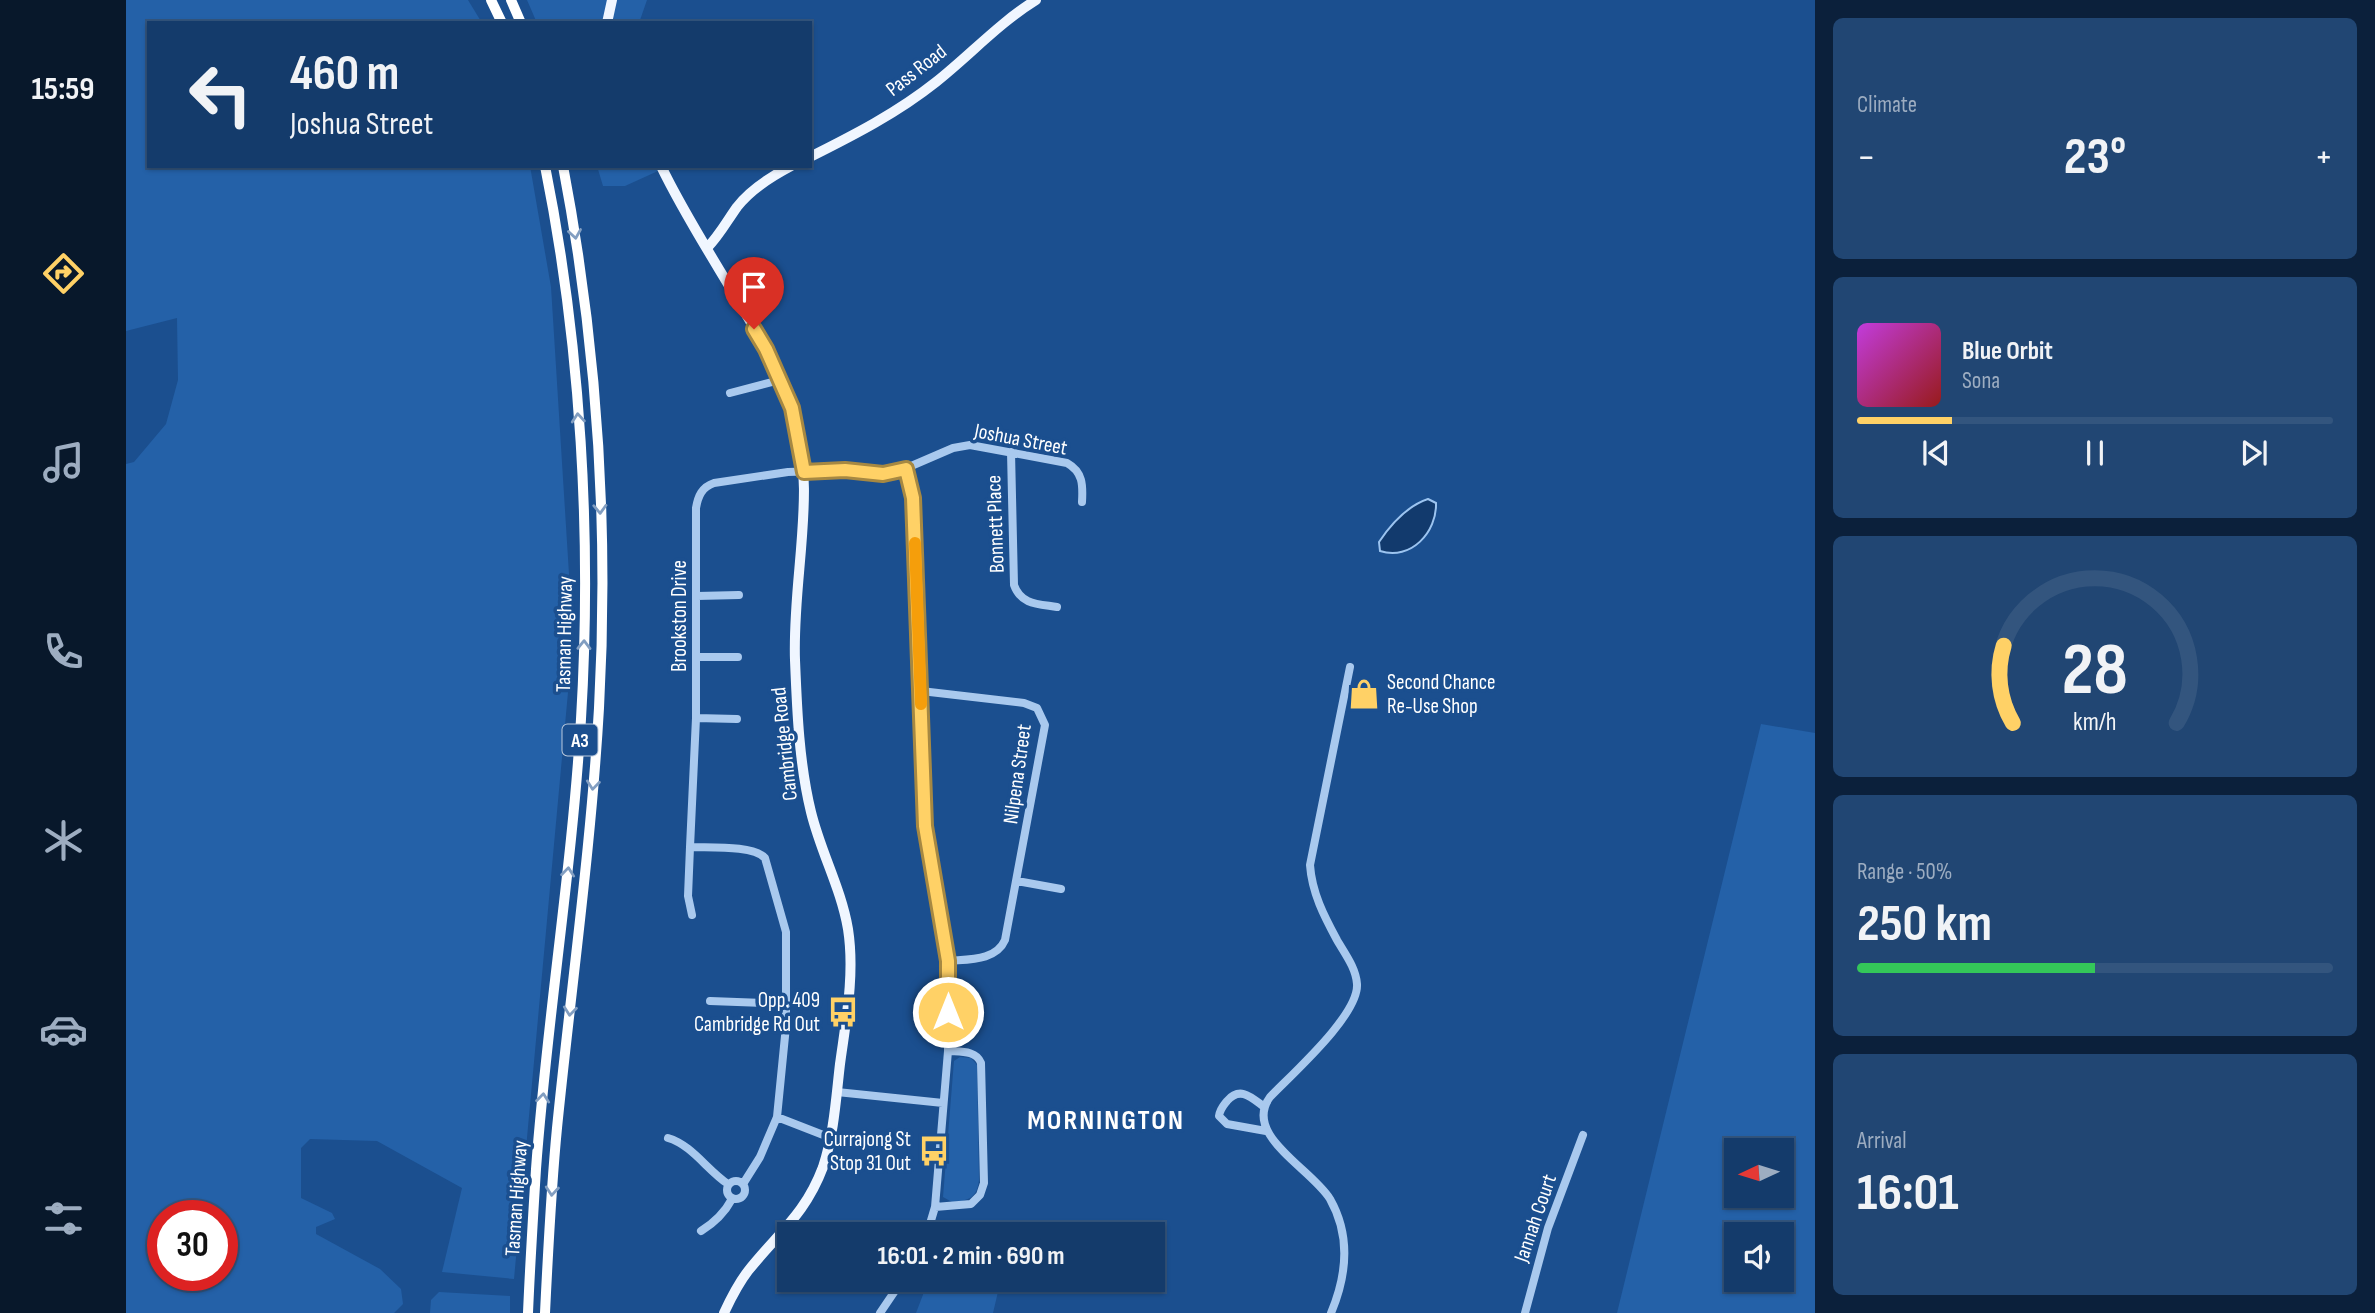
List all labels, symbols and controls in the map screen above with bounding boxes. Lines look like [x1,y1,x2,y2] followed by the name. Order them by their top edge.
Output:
[881,39,952,102] street label: Pass Road
[290,45,399,104] text: 460 m
[175,49,266,140] icon: left
[31,70,95,109] text: 15:59
[1857,91,1917,119] text: Climate
[290,105,433,144] text: Joshua Street
[2064,126,2126,189] text: 23°
[1857,135,1876,180] text: −
[2314,135,2333,180] text: +
[567,228,582,239] one-way arrow
[39,249,88,298] icon: directions
[724,257,784,329] pin
[735,268,773,306] icon: arrive
[1962,336,2053,367] text: Blue Orbit
[1962,367,2000,395] text: Sona
[571,412,586,423] one-way arrow
[971,418,1069,461] street label: Joshua Street
[1917,434,1955,472] icon: previous
[2076,434,2114,472] icon: pause
[2235,434,2273,472] icon: next
[39,438,88,487] icon: music
[981,474,1010,573] street label: Bonnett Place
[593,503,608,514] one-way arrow
[667,560,692,672] street label: Brookston Drive
[551,576,578,692] street label: Tasman Highway
[39,627,88,676] icon: phone
[2062,627,2128,715] text: 28
[576,640,592,650] one-way arrow
[1387,670,1496,719] place label: Second Chance Re-Use Shop
[1347,677,1381,711] shop icon: Second Chance Re-Use Shop
[766,686,803,802] street label: Cambridge Road
[2073,706,2117,737] text: km/h
[998,723,1037,826] street label: Nilpena Street
[562,724,598,755] road number: A3
[586,780,601,791] one-way arrow
[39,816,88,865] icon: climate
[1857,858,1952,886] text: Range · 50%
[560,866,575,878] one-way arrow
[1857,893,1992,956] text: 250 km
[911,975,985,1049] position arrow
[694,988,820,1037] place label: Opp. 409 Cambridge Rd Out
[826,995,860,1029] bus stop icon: Opp. 409 Cambridge Rd Out
[39,1005,88,1054] icon: car
[562,1005,577,1017] one-way arrow
[535,1092,550,1103] one-way arrow
[1027,1104,1185,1137] district label: MORNINGTON
[824,1127,911,1176] place label: Currajong St Stop 31 Out
[1857,1127,1906,1155] text: Arrival
[917,1134,951,1168] bus stop icon: Currajong St Stop 31 Out
[1724,1138,1794,1208] north arrow
[1724,1138,1794,1292] map controls
[500,1139,533,1257] street label: Tasman Highway
[1857,1162,1959,1225] text: 16:01
[1509,1171,1562,1266] street label: Jannah Court
[545,1186,560,1197] one-way arrow
[39,1194,88,1243] icon: filters
[147,1200,238,1291] speed limit sign: 30
[1724,1222,1794,1292] button: sound
[877,1241,1065,1272] text: 16:01 · 2 min · 690 m

